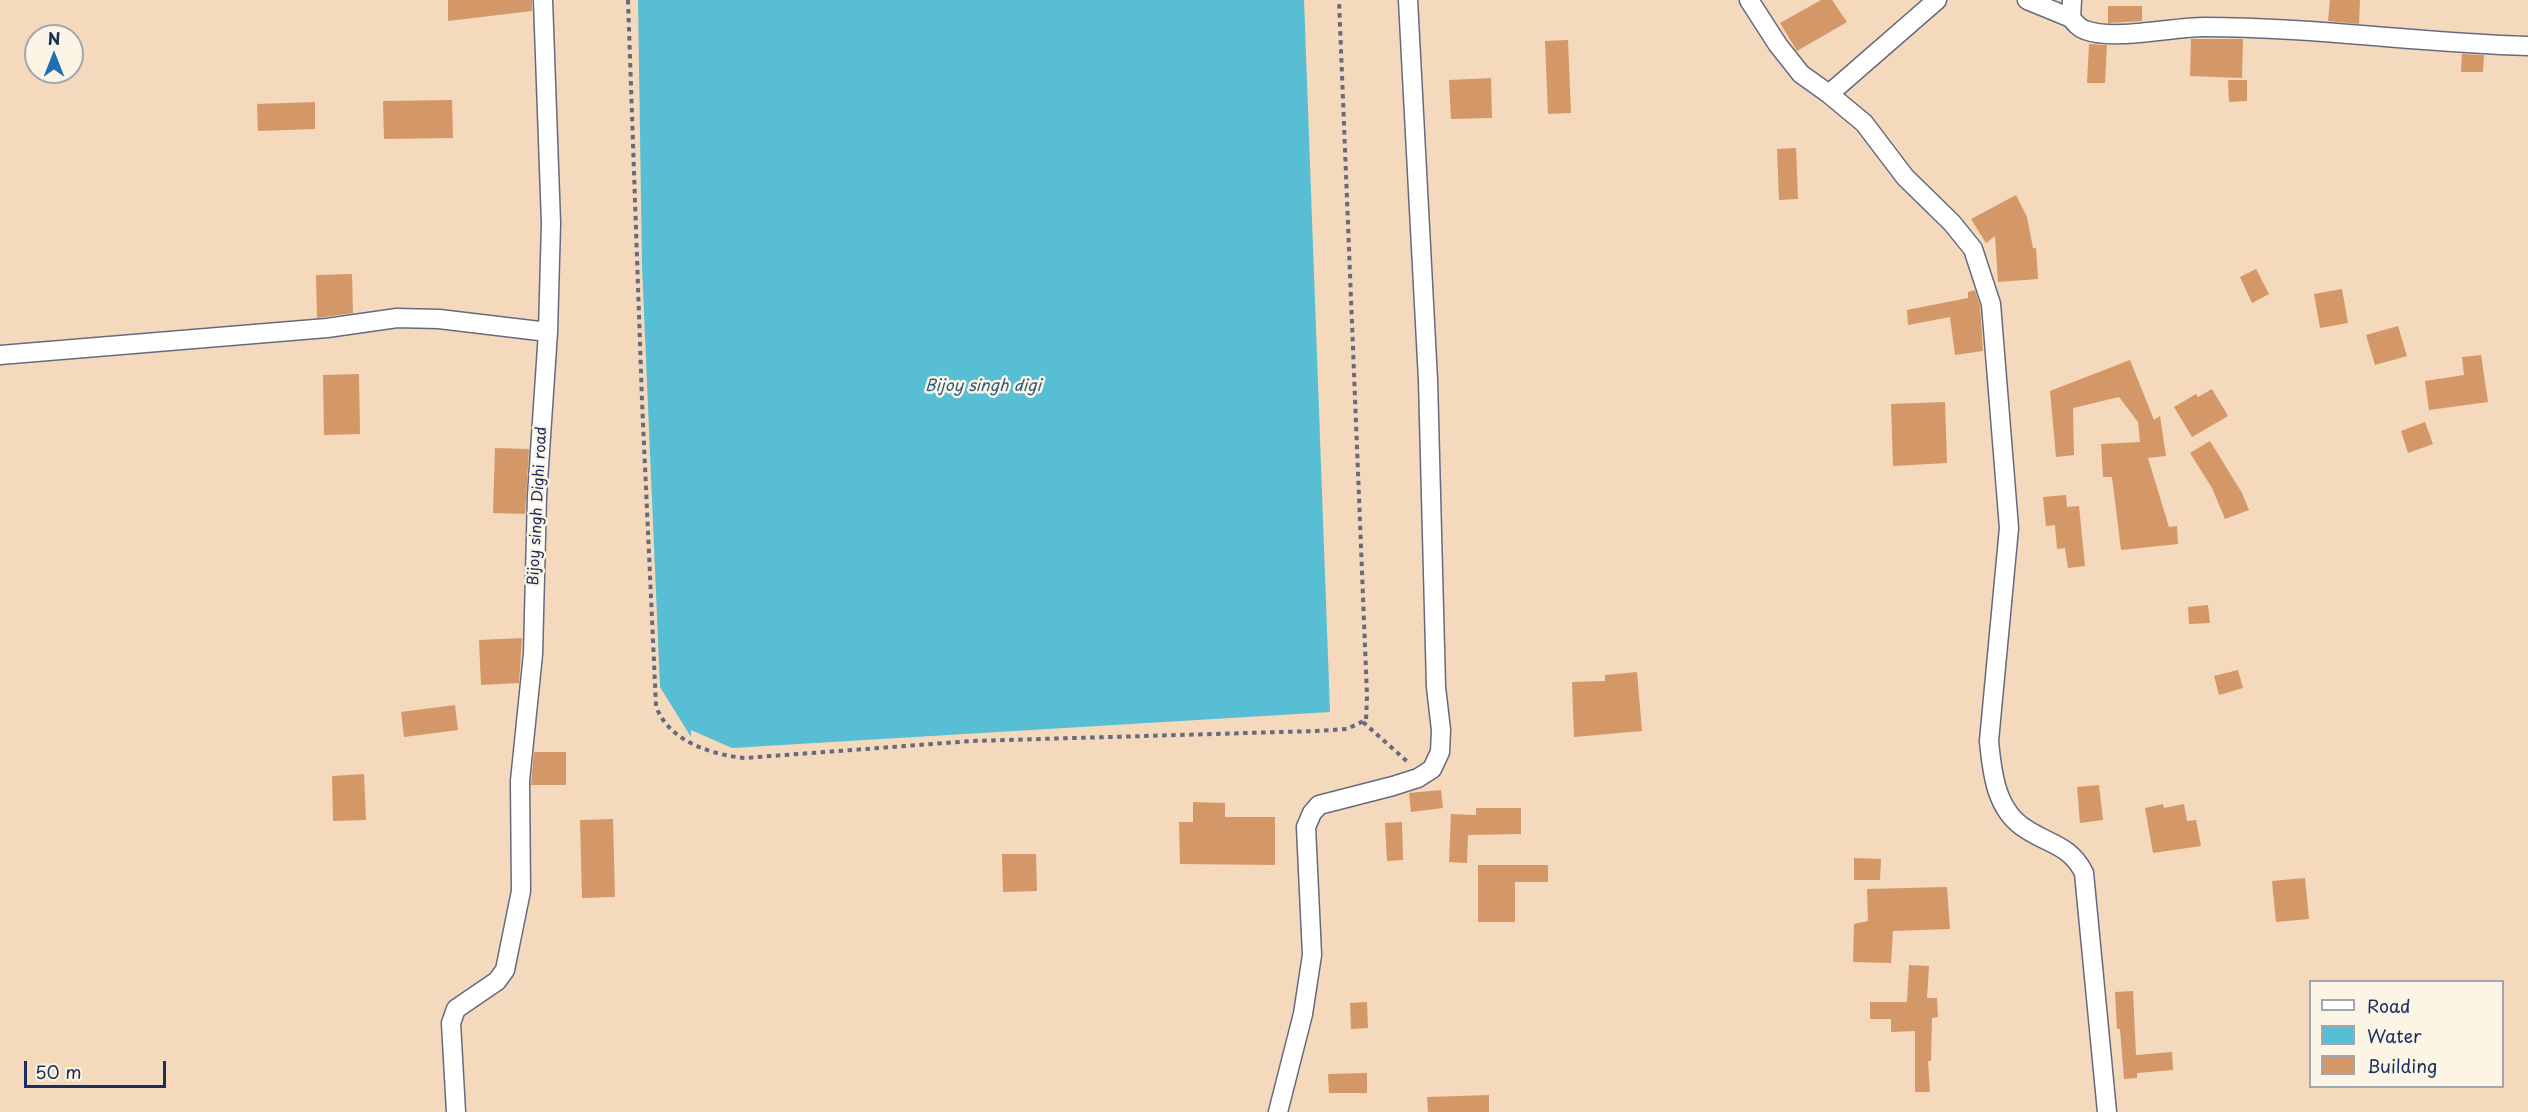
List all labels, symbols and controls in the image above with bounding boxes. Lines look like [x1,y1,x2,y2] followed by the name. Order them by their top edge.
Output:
[24,24,84,84] north arrow
[48,26,60,50] text: N
[925,377,1041,397] water label: Bijoy singh digi
[525,426,551,586] street label: Bijoy singh Dighi road
[2309,980,2504,1088] legend
[2367,992,2411,1019] text: Road
[2367,1022,2421,1049] text: Water
[27,1049,170,1087] scale bar
[2367,1052,2437,1079] text: Building
[35,1058,82,1085] text: 50 m

